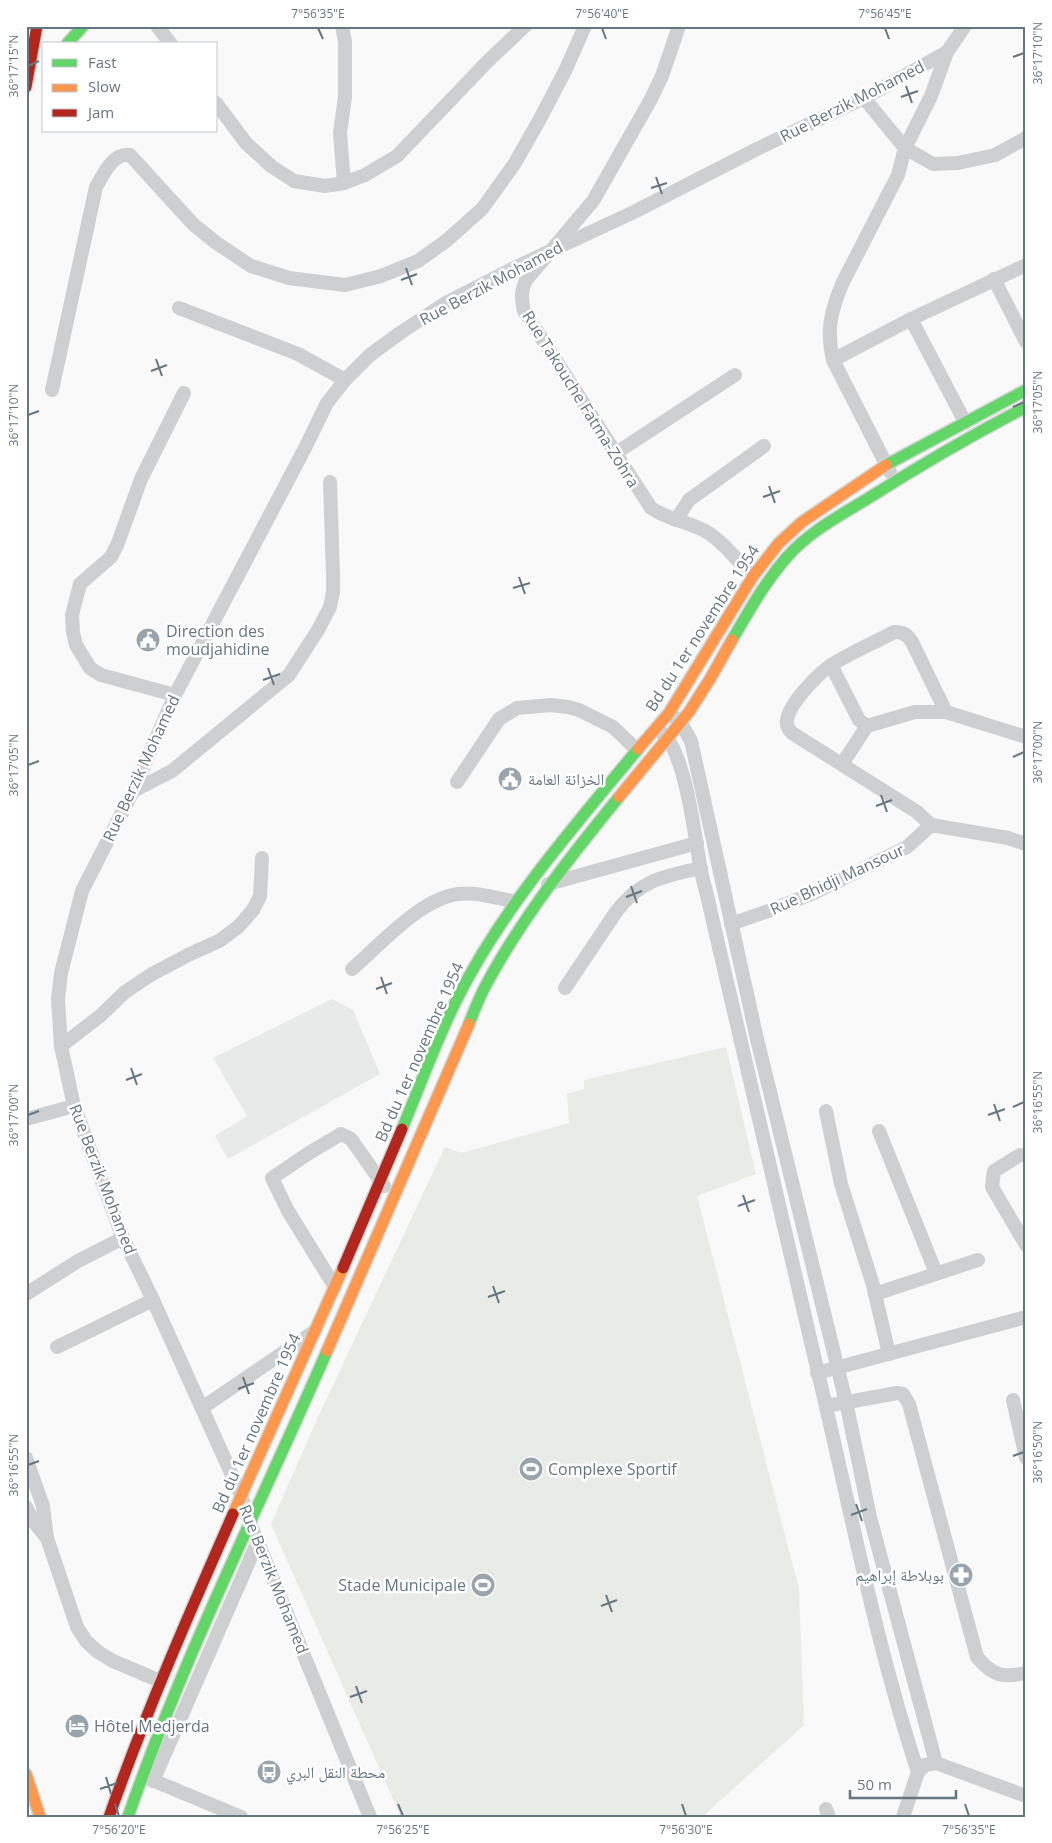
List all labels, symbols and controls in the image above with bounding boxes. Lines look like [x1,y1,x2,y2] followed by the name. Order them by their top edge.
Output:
[291,5,345,22] text: 7°56'35"E
[575,5,629,22] text: 7°56'40"E
[858,5,912,22] text: 7°56'45"E
[1029,22,1046,84] text: 36°17'10"N
[5,35,22,97] text: 36°17'15"N
[42,42,218,132] legend
[88,52,117,72] text: Fast
[776,55,928,147] street label: Rue Berzik Mohamed
[88,76,121,96] text: Slow
[86,102,114,122] text: Jam
[416,236,566,330] street label: Rue Berzik Mohamed
[517,306,645,492] street label: Rue Takouche Fatma-Zohra
[1029,371,1046,433] text: 36°17'05"N
[5,384,22,446] text: 36°17'10"N
[640,541,764,715] street label: Bd du 1er novembre 1954
[166,620,269,660] place label: Direction des moudjahidine
[135,627,161,653] public building icon: Direction des moudjahidine
[97,691,185,845] street label: Rue Berzik Mohamed
[1029,721,1046,783] text: 36°17'00"N
[5,734,22,796] text: 36°17'05"N
[497,766,523,792] public building icon: الخزانة العامة
[528,768,604,790] place label: الخزانة العامة
[766,838,908,920] street label: Rue Bhidji Mansour
[369,959,469,1145] street label: Bd du 1er novembre 1954
[1029,1071,1046,1133] text: 36°16'55"N
[5,1084,22,1146] text: 36°17'00"N
[64,1101,142,1257] street label: Rue Berzik Mohamed
[206,1330,306,1516] street label: Bd du 1er novembre 1954
[1029,1421,1046,1483] text: 36°16'50"N
[5,1434,22,1496] text: 36°16'55"N
[518,1456,544,1482] sports icon: Complexe Sportif
[548,1458,678,1480] place label: Complexe Sportif
[234,1501,314,1657] street label: Rue Berzik Mohamed
[948,1562,974,1588] pharmacy icon: بوبلاطة إبراهيم
[855,1564,944,1586] place label: بوبلاطة إبراهيم
[470,1572,496,1598] sports icon: Stade Municipale
[338,1574,466,1596] place label: Stade Municipale
[64,1713,90,1739] hotel icon: Hôtel Medjerda
[94,1715,210,1737] place label: Hôtel Medjerda
[256,1759,282,1785] bus stop icon: محطة النقل البري
[286,1761,385,1785] place label: محطة النقل البري
[850,1768,956,1800] scale bar
[857,1774,892,1794] text: 50 m
[92,1821,146,1838] text: 7°56'20"E
[376,1821,430,1838] text: 7°56'25"E
[659,1821,713,1838] text: 7°56'30"E
[942,1821,996,1838] text: 7°56'35"E

